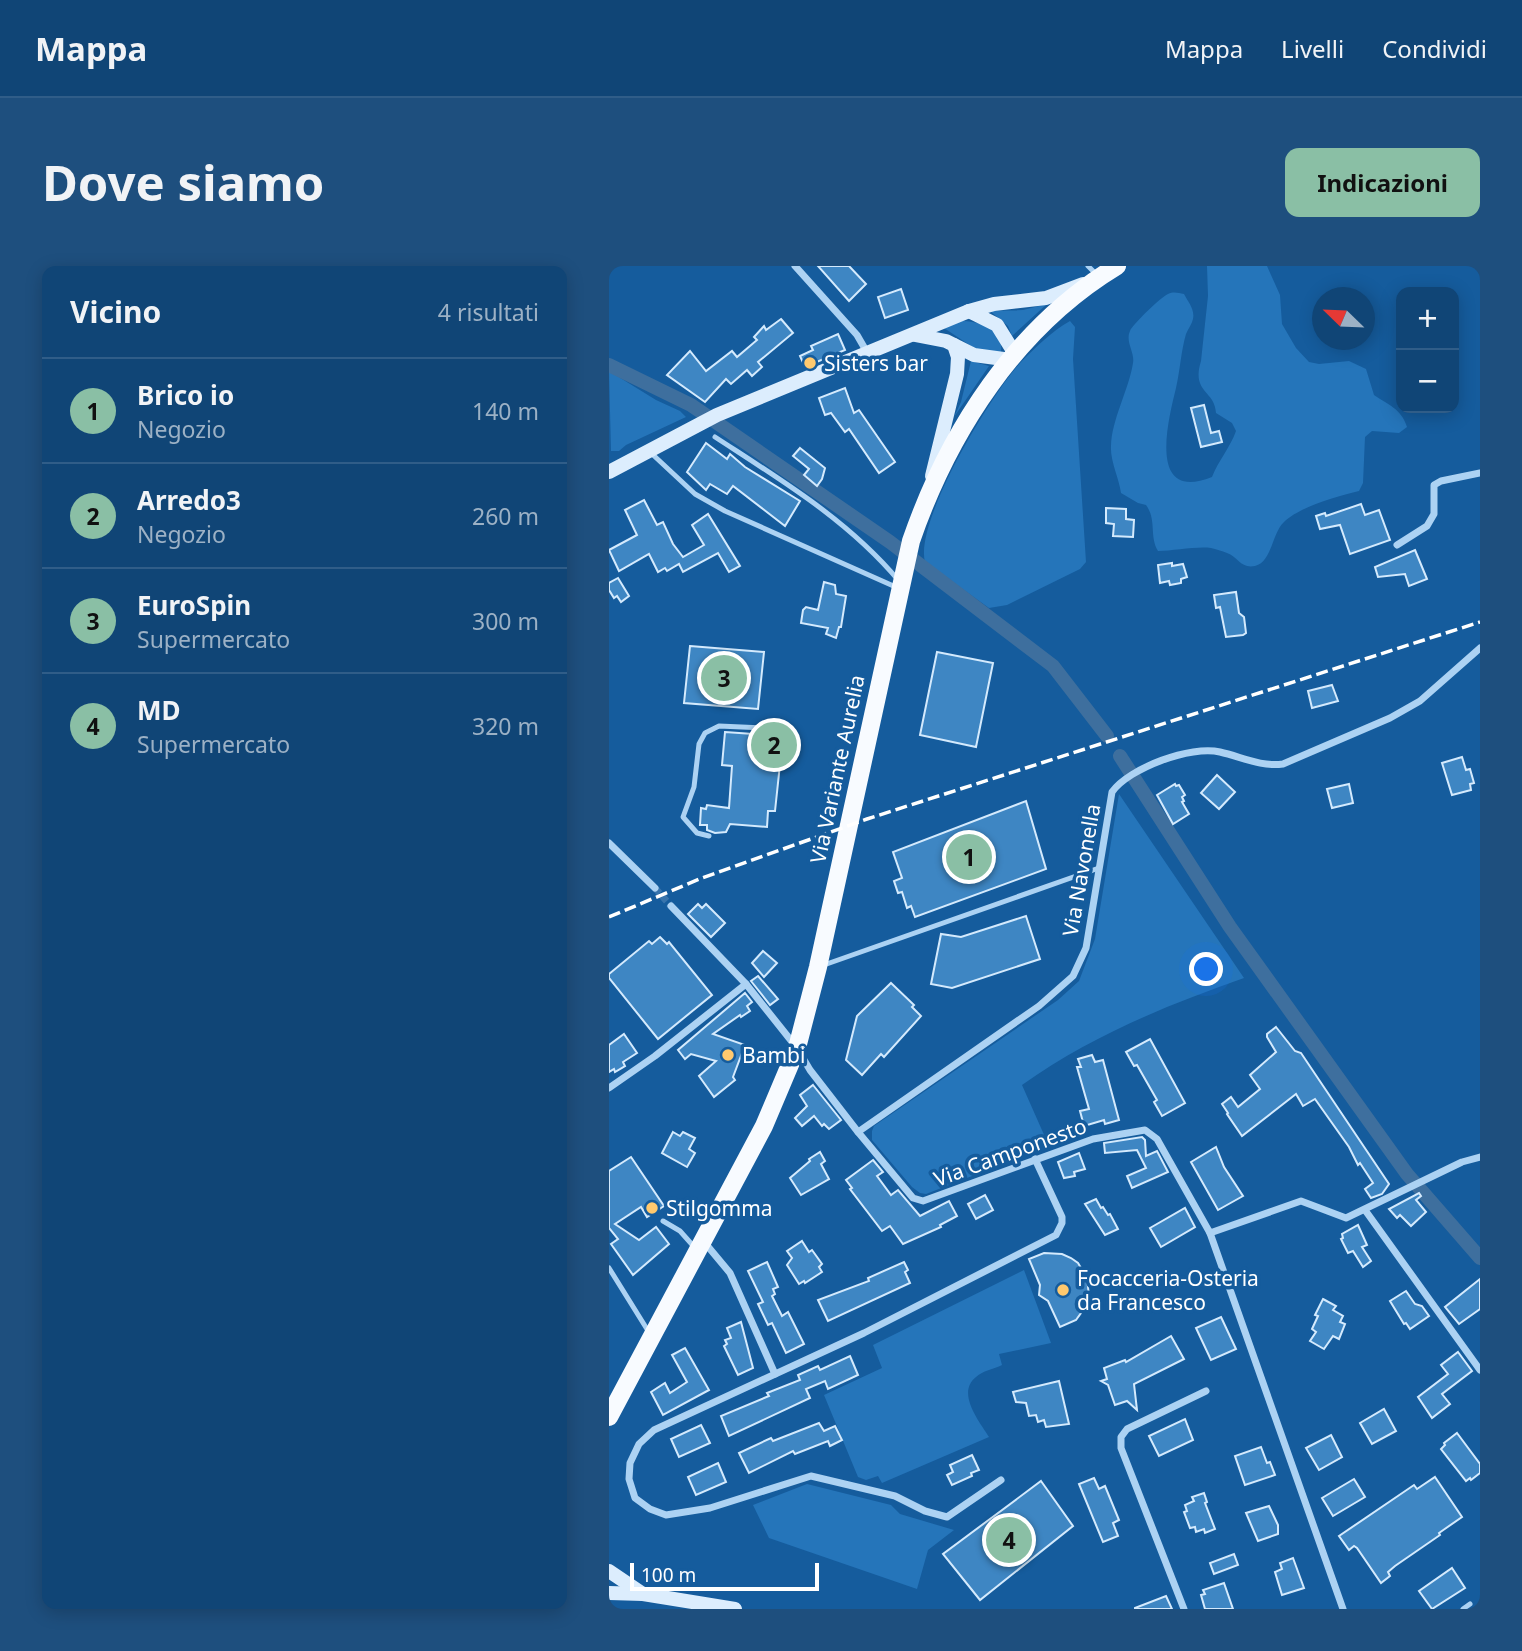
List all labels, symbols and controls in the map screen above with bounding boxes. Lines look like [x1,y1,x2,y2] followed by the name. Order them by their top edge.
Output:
[35,26,147,71] text: Mappa
[1165,32,1243,65] text: Mappa
[1281,32,1344,65] text: Livelli
[1382,32,1487,65] text: Condividi
[1285,148,1480,217] button: Indicazioni
[42,149,325,215] text: Dove siamo
[1312,287,1375,350] north arrow
[1396,287,1459,413] map controls
[1396,287,1459,350] button: +
[70,291,161,332] text: Vicino
[438,296,539,328] text: 4 risultati
[824,349,928,377] place label: Sisters bar
[1396,350,1459,413] button: −
[802,355,818,371] marker: Sisters bar
[137,377,234,413] text: Brico io
[86,395,100,427] text: 1
[472,395,539,427] text: 140 m
[137,413,226,445] text: Negozio
[137,482,241,518] text: Arredo3
[86,500,100,532] text: 2
[472,500,539,532] text: 260 m
[137,518,226,550] text: Negozio
[137,587,251,623] text: EuroSpin
[86,605,100,637] text: 3
[472,605,539,637] text: 300 m
[137,623,290,655] text: Supermercato
[701,652,747,704] pin: 3
[803,672,871,866] street label: Via Variante Aurelia
[137,692,181,728] text: MD
[86,710,100,742] text: 4
[472,710,539,742] text: 320 m
[751,719,797,771] pin: 2
[137,728,290,760] text: Supermercato
[1056,802,1106,938] street label: Via Navonella
[946,831,992,883] pin: 1
[1189,952,1223,986] your location
[742,1041,805,1069] place label: Bambi
[720,1047,736,1063] marker: Bambi
[930,1111,1090,1193] street label: Via Camponesto
[666,1194,773,1222] place label: Stilgomma
[644,1200,660,1216] marker: Stilgomma
[1077,1264,1259,1316] place label: Focacceria-Osteria da Francesco
[1055,1282,1071,1298] marker: Focacceria-Osteria da Francesco
[986,1514,1032,1566] pin: 4
[630,1560,819,1592] scale bar
[641,1562,696,1588] text: 100 m

